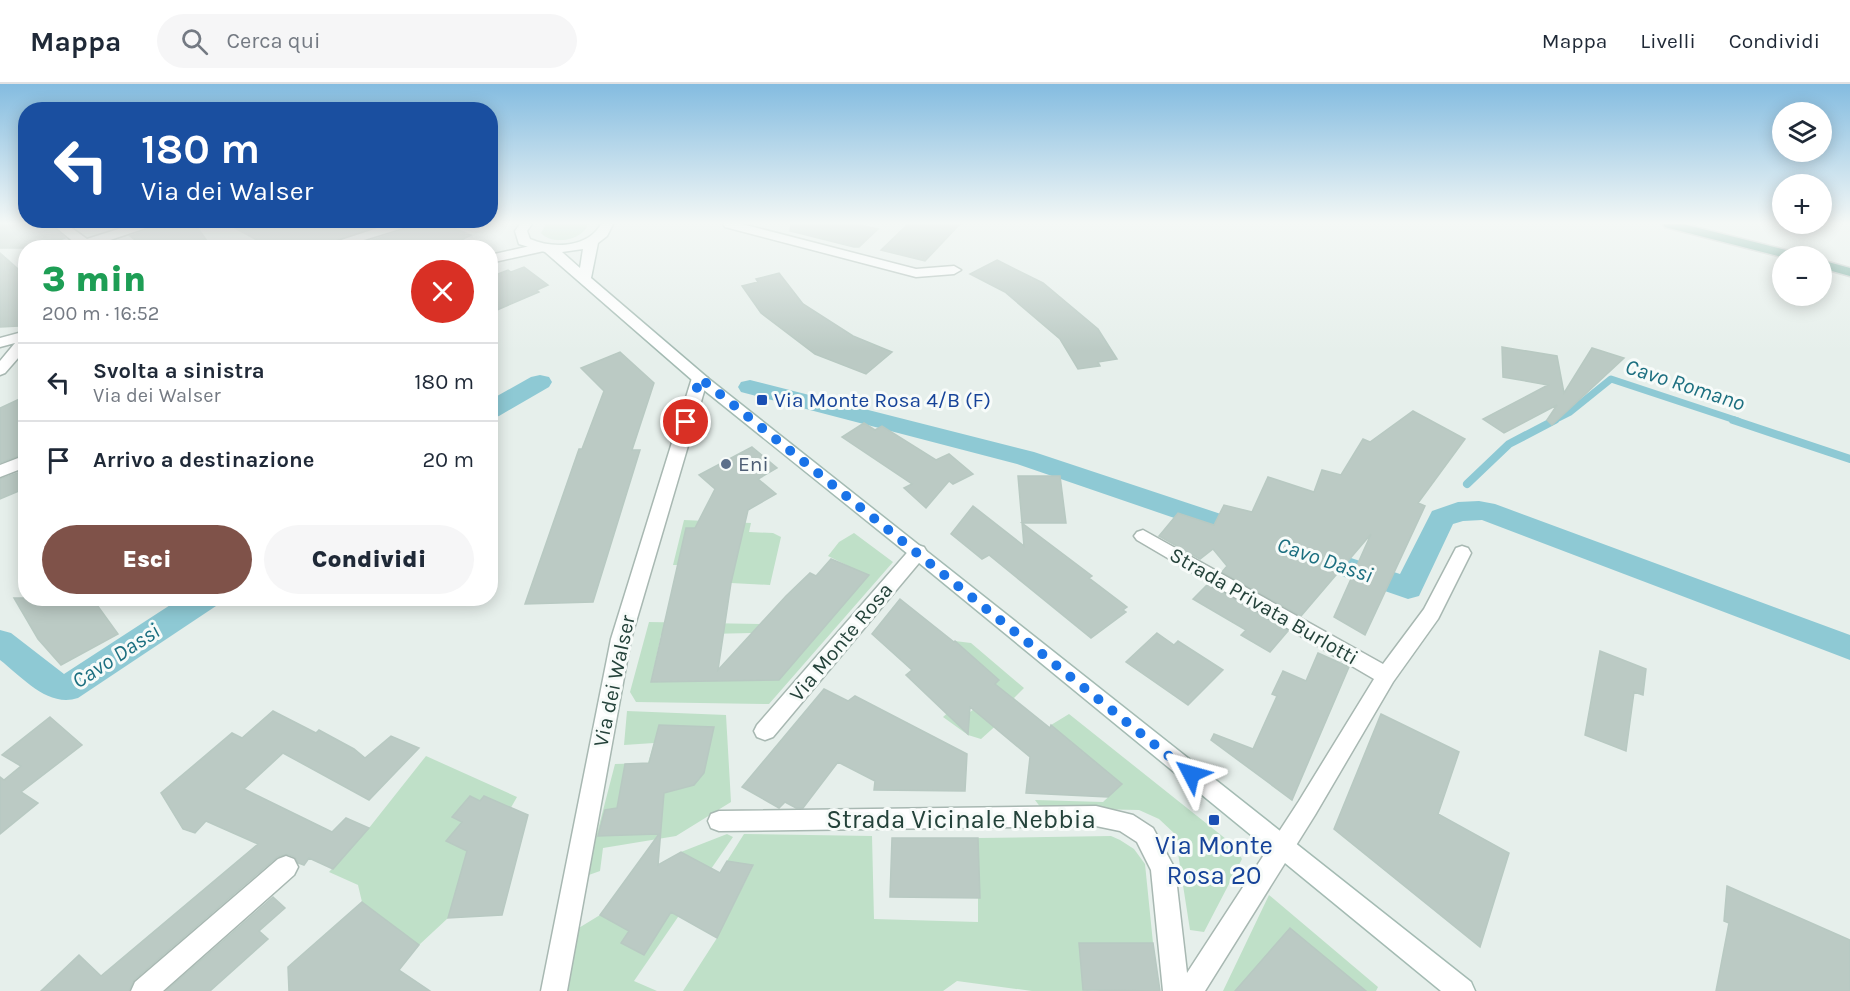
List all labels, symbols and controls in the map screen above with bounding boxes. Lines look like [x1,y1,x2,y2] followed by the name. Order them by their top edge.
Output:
[157,14,577,68] search box
[30,25,121,58] text: Mappa
[178,25,211,58] icon: search
[226,28,321,54] text: Cerca qui
[1542,29,1607,53] text: Mappa
[1640,29,1696,53] text: Livelli
[1729,29,1820,53] text: Condividi
[1772,102,1832,306] map controls
[1772,102,1832,162] button: layers
[141,124,260,174] text: 180 m
[42,126,120,204] icon: left
[1772,174,1832,234] button: +
[141,175,313,207] text: Via dei Walser
[1772,246,1832,306] button: −
[42,258,146,300] text: 3 min
[411,260,474,323] button: close
[42,302,159,325] text: 200 m · 16:52
[1622,353,1748,417] water label: Cavo Romano
[93,358,265,384] text: Svolta a sinistra
[42,366,75,399] icon: left
[414,369,474,395] text: 180 m
[93,384,221,407] text: Via dei Walser
[774,388,991,412] place label: Via Monte Rosa 4/B (F)
[755,393,769,407] marker: Via Monte Rosa 4/B (F)
[660,396,711,447] pin
[669,405,702,438] icon: arrive
[42,444,75,477] icon: arrive
[93,447,314,473] text: Arrivo a destinazione
[422,447,474,473] text: 20 m
[738,452,769,476] place label: Eni
[719,457,733,471] marker: Eni
[42,525,252,594] button: Esci
[264,525,474,594] button: Condividi
[1274,531,1376,589] water label: Cavo Dassi
[1166,542,1362,670] street label: Strada Privata Burlotti
[785,578,897,706] street label: Via Monte Rosa
[588,613,640,749] street label: Via dei Walser
[67,618,165,694] water label: Cavo Dassi
[1159,742,1223,806] position arrow
[826,804,1096,835] street label: Strada Vicinale Nebbia
[1207,813,1221,827] marker: Via Monte Rosa 20
[1155,830,1273,891] place label: Via Monte Rosa 20

